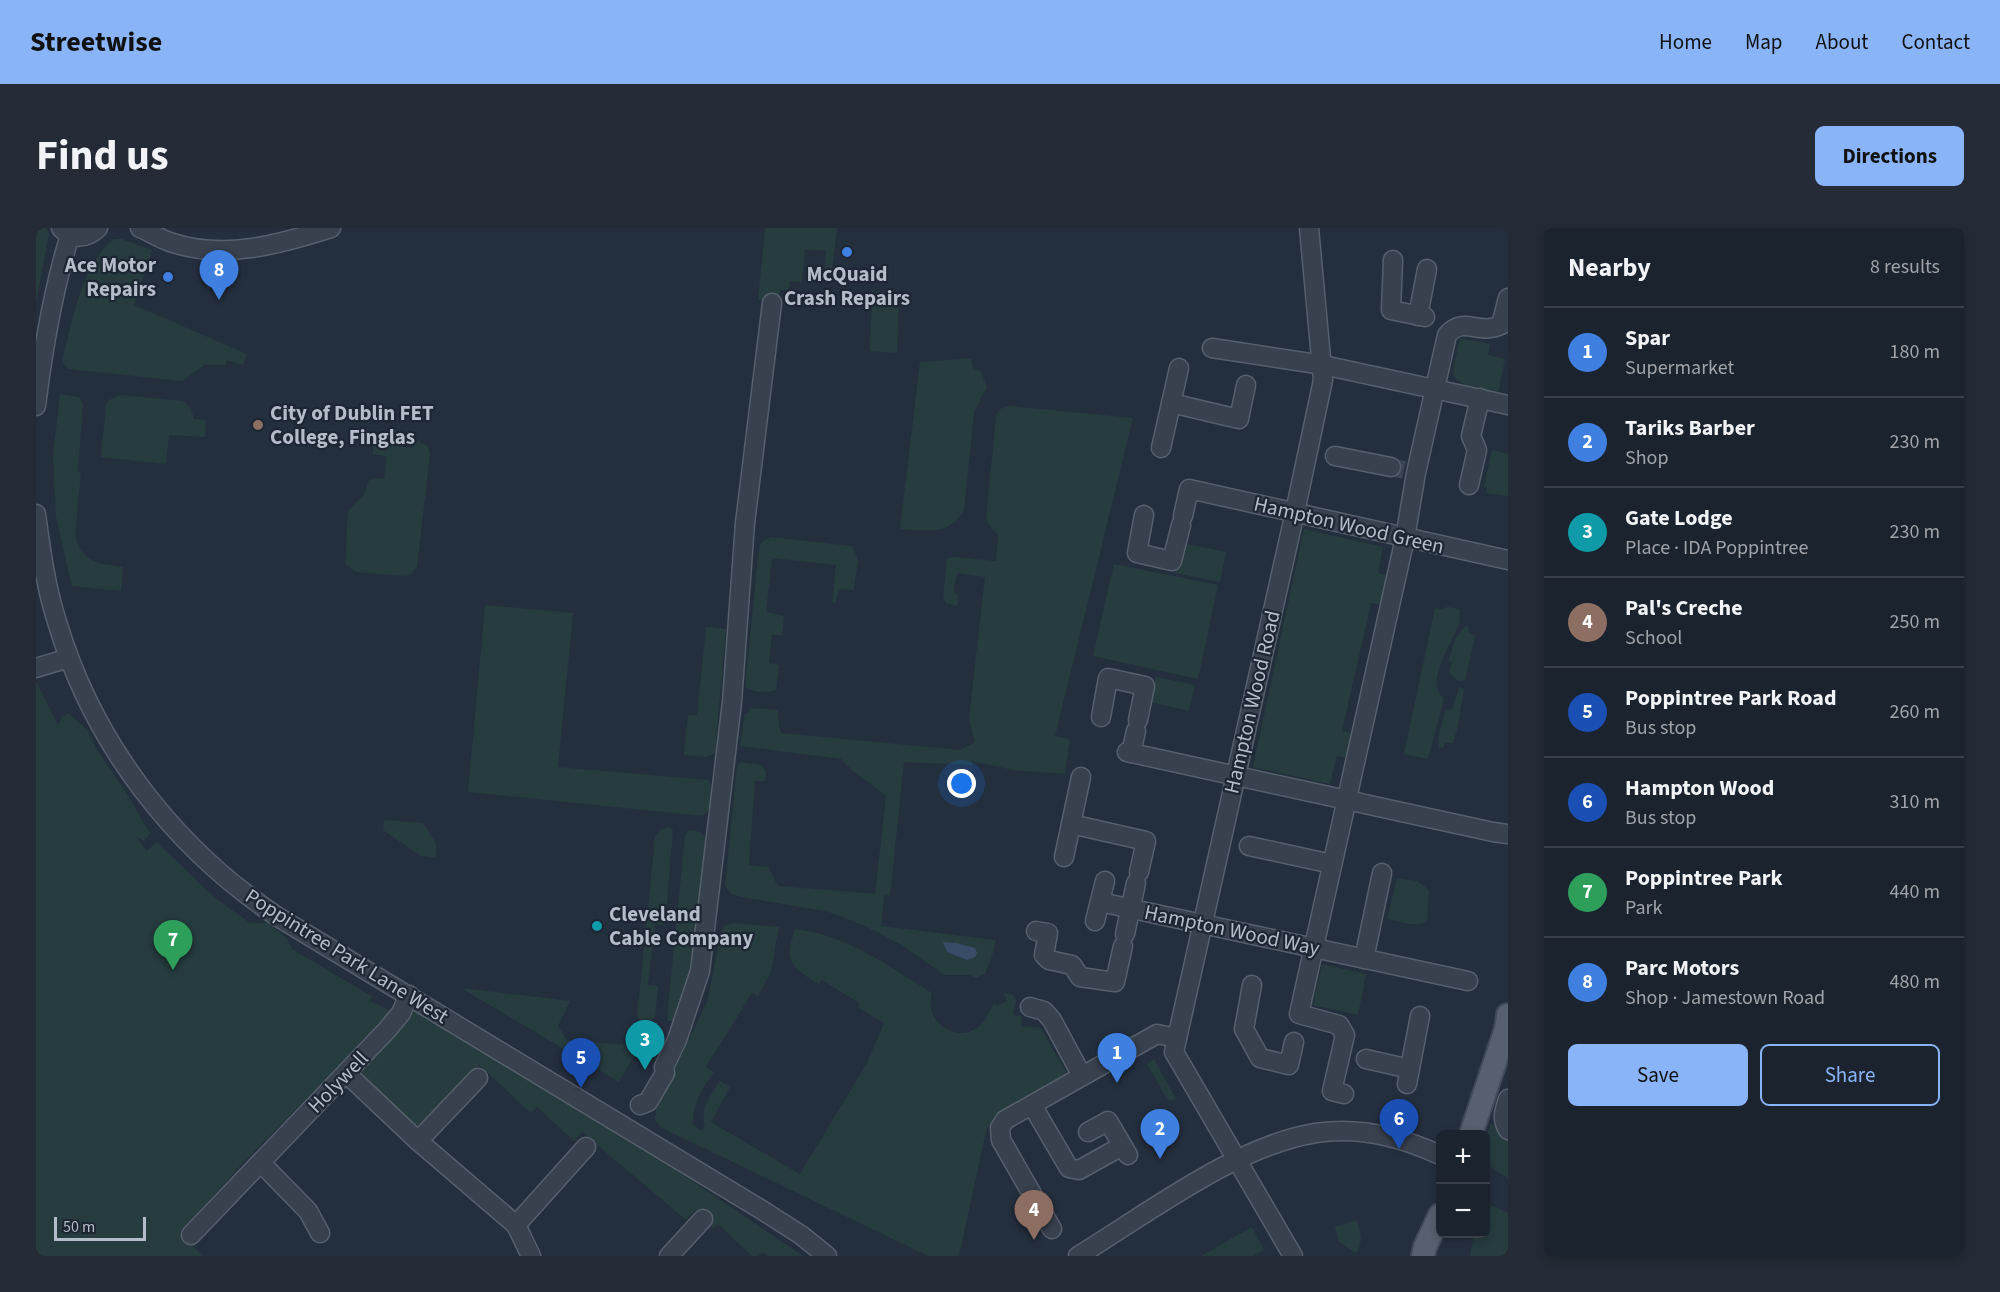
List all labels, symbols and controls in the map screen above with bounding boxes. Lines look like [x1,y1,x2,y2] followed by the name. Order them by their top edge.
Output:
[30,22,162,62] text: Streetwise
[1659,27,1712,57] text: Home
[1745,27,1783,57] text: Map
[1816,27,1868,57] text: About
[1901,27,1970,57] text: Contact
[36,126,169,186] text: Find us
[1815,126,1964,186] button: Directions
[840,245,854,259] marker: McQuaid Crash Repairs
[1568,249,1651,286] text: Nearby
[64,250,157,304] place label: Ace Motor Repairs
[200,250,238,300] pin: 8
[1870,253,1940,281] text: 8 results
[784,259,910,313] place label: McQuaid Crash Repairs
[161,270,175,284] marker: Ace Motor Repairs
[1625,322,1670,354] text: Spar
[1582,338,1593,366] text: 1
[1890,338,1940,366] text: 180 m
[1625,354,1734,382] text: Supermarket
[270,398,434,452] place label: City of Dublin FET College, Finglas
[1625,412,1755,444] text: Tariks Barber
[251,418,265,432] marker: City of Dublin FET College, Finglas
[1582,428,1593,456] text: 2
[1890,428,1940,456] text: 230 m
[1625,444,1669,472] text: Shop
[1251,489,1447,561] street label: Hampton Wood Green
[1625,502,1733,534] text: Gate Lodge
[1582,518,1593,546] text: 3
[1890,518,1940,546] text: 230 m
[1625,534,1808,562] text: Place · IDA Poppintree
[1625,592,1743,624] text: Pal's Creche
[1216,607,1288,797] street label: Hampton Wood Road
[1582,608,1593,636] text: 4
[1890,608,1940,636] text: 250 m
[1625,624,1682,652] text: School
[1625,682,1837,714] text: Poppintree Park Road
[1582,698,1593,726] text: 5
[1890,698,1940,726] text: 260 m
[1625,714,1696,742] text: Bus stop
[947,769,976,798] your location
[1625,772,1774,804] text: Hampton Wood
[1582,788,1593,816] text: 6
[1890,788,1940,816] text: 310 m
[1625,804,1696,832] text: Bus stop
[1625,862,1783,894] text: Poppintree Park
[1582,878,1593,906] text: 7
[1890,878,1940,906] text: 440 m
[240,881,454,1031] street label: Poppintree Park Lane West
[1625,894,1662,922] text: Park
[1142,897,1323,963] street label: Hampton Wood Way
[609,899,753,953] place label: Cleveland Cable Company
[590,919,604,933] marker: Cleveland Cable Company
[154,920,192,970] pin: 7
[1625,952,1739,984] text: Parc Motors
[1582,968,1593,996] text: 8
[1890,968,1940,996] text: 480 m
[1625,984,1825,1012] text: Shop · Jamestown Road
[626,1020,664,1070] pin: 3
[1098,1034,1136,1083] pin: 1
[562,1038,600,1088] pin: 5
[301,1044,375,1120] street label: Holywell
[1568,1044,1748,1106] button: Save
[1760,1044,1940,1106] button: Share
[1380,1100,1418,1149] pin: 6
[1140,1110,1180,1159] pin: 2
[1436,1130,1490,1238] map controls
[1436,1130,1490,1184] button: +
[1436,1184,1490,1238] button: −
[1014,1190,1054,1240] pin: 4
[54,1214,146,1242] scale bar
[63,1216,95,1238] text: 50 m

